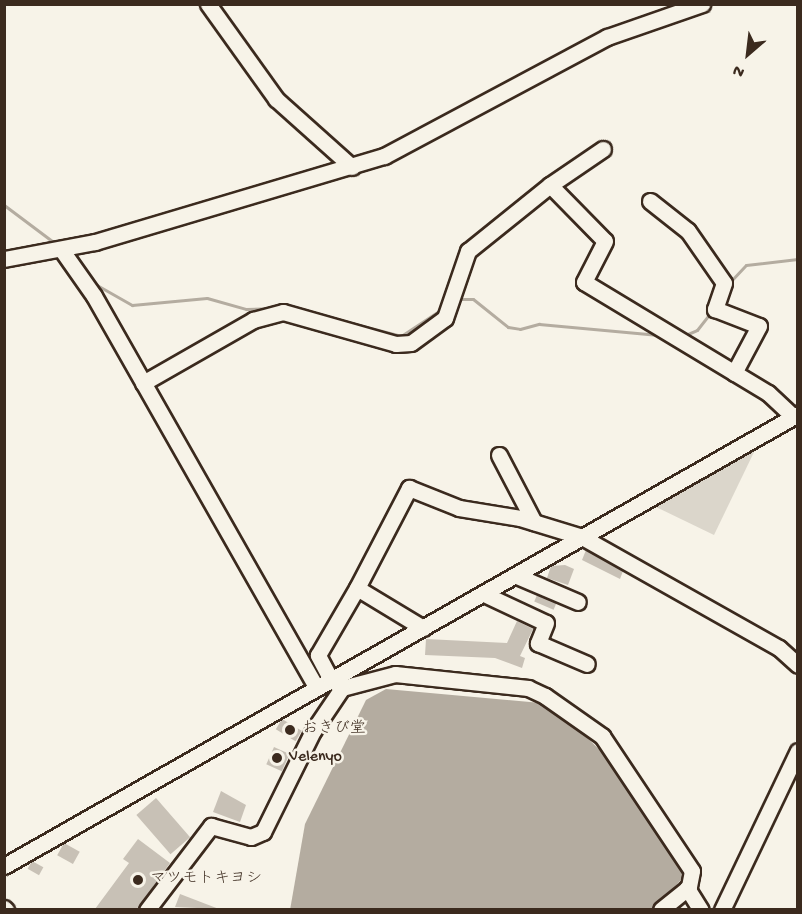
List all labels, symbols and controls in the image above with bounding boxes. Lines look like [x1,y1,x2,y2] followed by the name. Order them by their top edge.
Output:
[718,24,778,84] north arrow
[730,59,748,81] text: N
[302,720,366,740] place label: おきび堂
[283,723,297,737] marker: おきび堂
[289,748,342,768] place label: Velenyo
[270,751,284,765] marker: Velenyo
[150,870,262,890] place label: マツモトキヨシ
[131,873,145,887] marker: マツモトキヨシ

